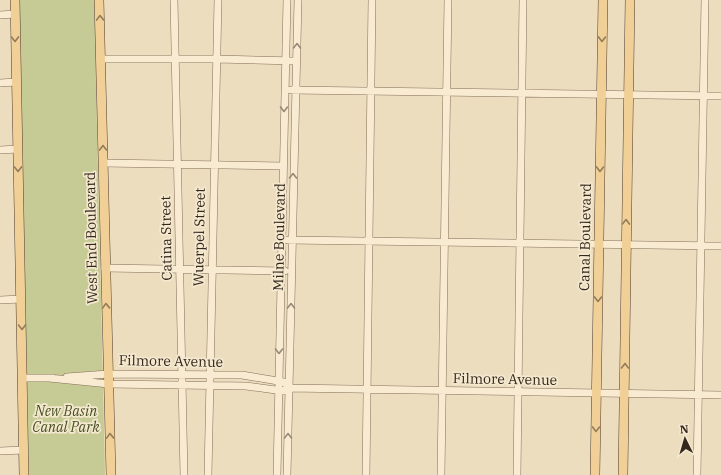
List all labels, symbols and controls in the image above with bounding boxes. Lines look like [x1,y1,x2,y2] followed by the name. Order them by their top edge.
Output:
[95,15,104,21] one-way arrow
[11,36,19,42] one-way arrow
[598,36,607,42] one-way arrow
[292,43,301,49] one-way arrow
[280,106,289,112] one-way arrow
[99,145,107,151] one-way arrow
[14,166,22,172] one-way arrow
[596,166,604,172] one-way arrow
[81,171,101,304] street label: West End Boulevard
[289,173,297,179] one-way arrow
[269,182,289,291] street label: Milne Boulevard
[575,182,595,291] street label: Canal Boulevard
[189,187,209,287] street label: Wuerpel Street
[156,195,176,281] street label: Catina Street
[622,219,630,225] one-way arrow
[594,296,602,302] one-way arrow
[102,303,110,309] one-way arrow
[287,303,295,309] one-way arrow
[17,324,26,330] one-way arrow
[275,348,284,354] one-way arrow
[119,351,223,371] street label: Filmore Avenue
[621,363,629,369] one-way arrow
[453,369,557,389] street label: Filmore Avenue
[32,402,100,436] park label: New Basin Canal Park
[665,419,705,459] north arrow
[679,422,689,436] text: N
[592,426,600,432] one-way arrow
[106,433,114,439] one-way arrow
[284,433,292,439] one-way arrow

